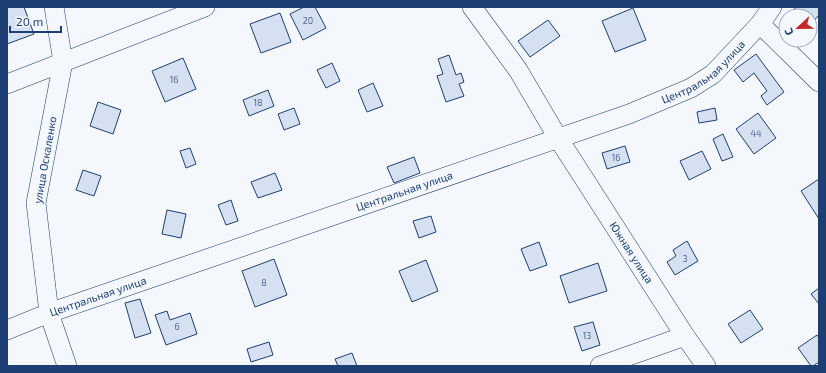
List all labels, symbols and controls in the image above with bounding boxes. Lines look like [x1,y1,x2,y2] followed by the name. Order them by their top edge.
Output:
[10,8,61,34] scale bar
[778,8,818,48] north arrow
[16,14,43,28] text: 20 m
[303,15,313,26] house number: 20
[781,26,796,37] text: С
[659,37,747,106] street label: Центральная улица
[170,74,178,85] house number: 16
[253,97,263,108] house number: 18
[30,115,60,205] street label: улица Оскаленко
[750,128,762,139] house number: 44
[612,152,620,163] house number: 16
[354,168,454,213] street label: Центральная улица
[607,219,656,286] street label: Южная улица
[682,253,688,264] house number: 3
[48,273,148,318] street label: Центральная улица
[261,277,267,288] house number: 8
[174,321,180,332] house number: 6
[583,330,591,341] house number: 13

